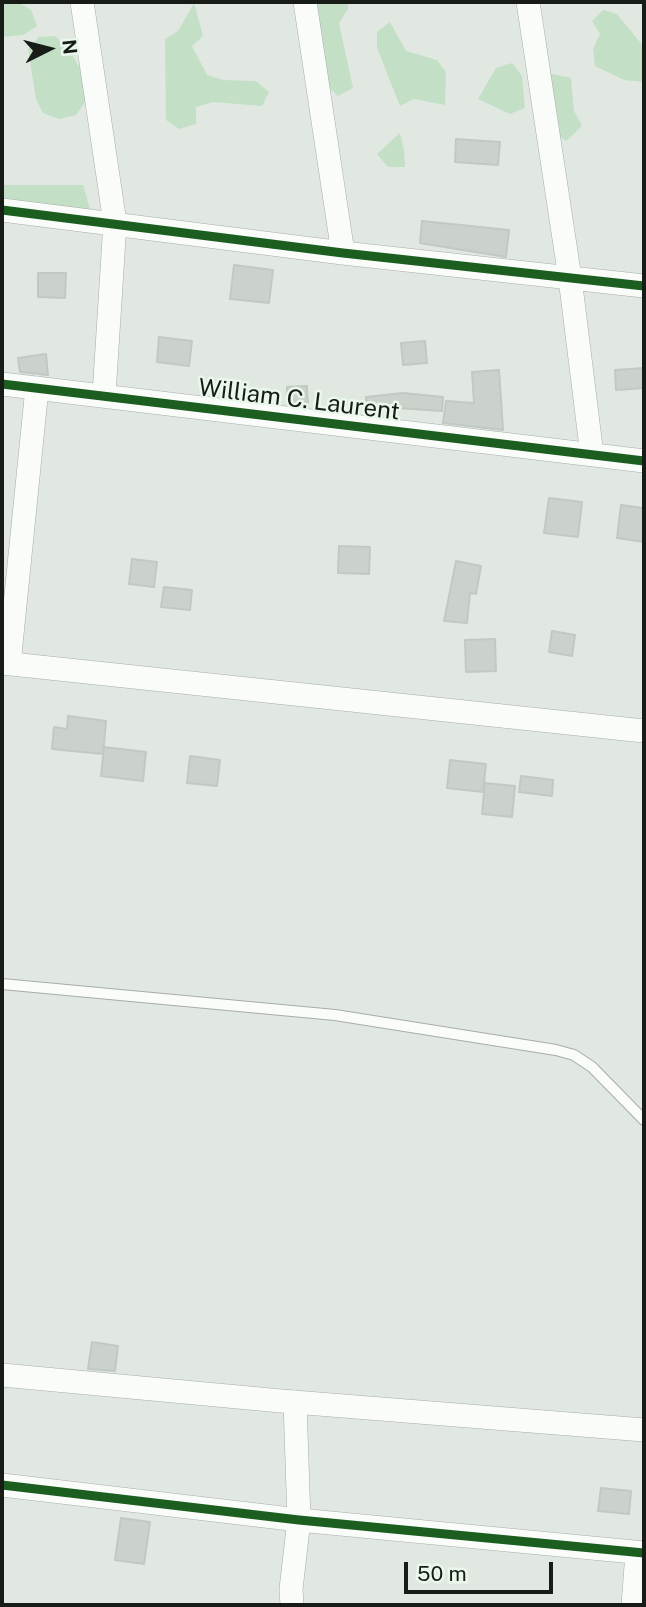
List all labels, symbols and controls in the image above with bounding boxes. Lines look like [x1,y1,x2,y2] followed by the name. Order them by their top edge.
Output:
[14,14,84,84] north arrow
[58,38,82,55] text: N
[197,373,401,427] street label: William C. Laurent
[408,1548,557,1592] scale bar
[417,1561,467,1586] text: 50 m

